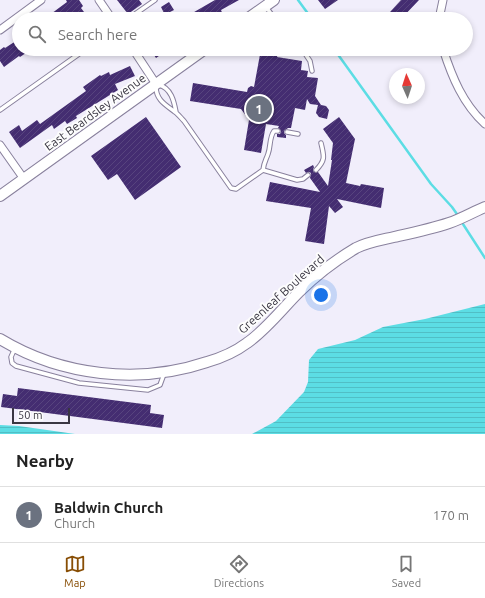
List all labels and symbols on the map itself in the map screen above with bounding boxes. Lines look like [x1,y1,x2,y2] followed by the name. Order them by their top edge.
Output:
[389,68,425,104] north arrow
[42,71,148,153] street label: East Beardsley Avenue
[246,94,272,124] pin: 1
[236,252,326,336] street label: Greenleaf Boulevard
[311,285,331,305] your location
[12,406,70,425] scale bar

